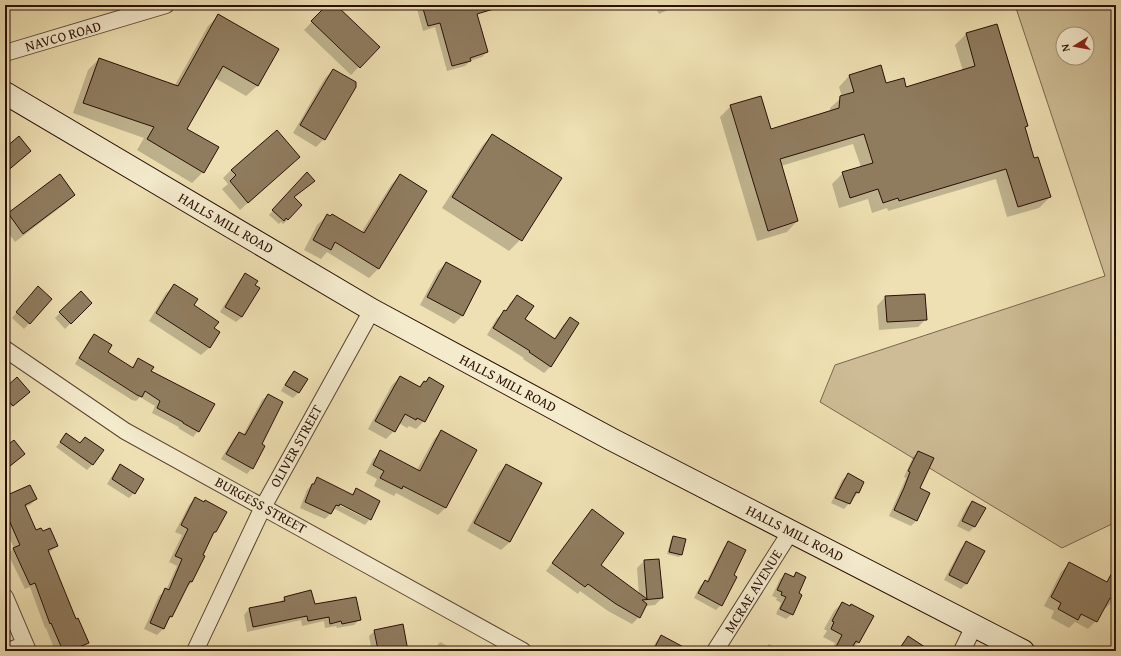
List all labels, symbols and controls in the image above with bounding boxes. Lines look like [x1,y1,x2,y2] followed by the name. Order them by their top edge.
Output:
[23,16,103,56] street label: NAVCO ROAD
[1055,26,1095,66] north arrow
[1057,42,1074,53] text: N
[175,188,277,258] street label: HALLS MILL ROAD
[456,349,560,417] street label: HALLS MILL ROAD
[265,401,327,491] street label: OLIVER STREET
[212,472,311,539] street label: BURGESS STREET
[743,500,847,566] street label: HALLS MILL ROAD
[719,545,787,637] street label: MCRAE AVENUE

